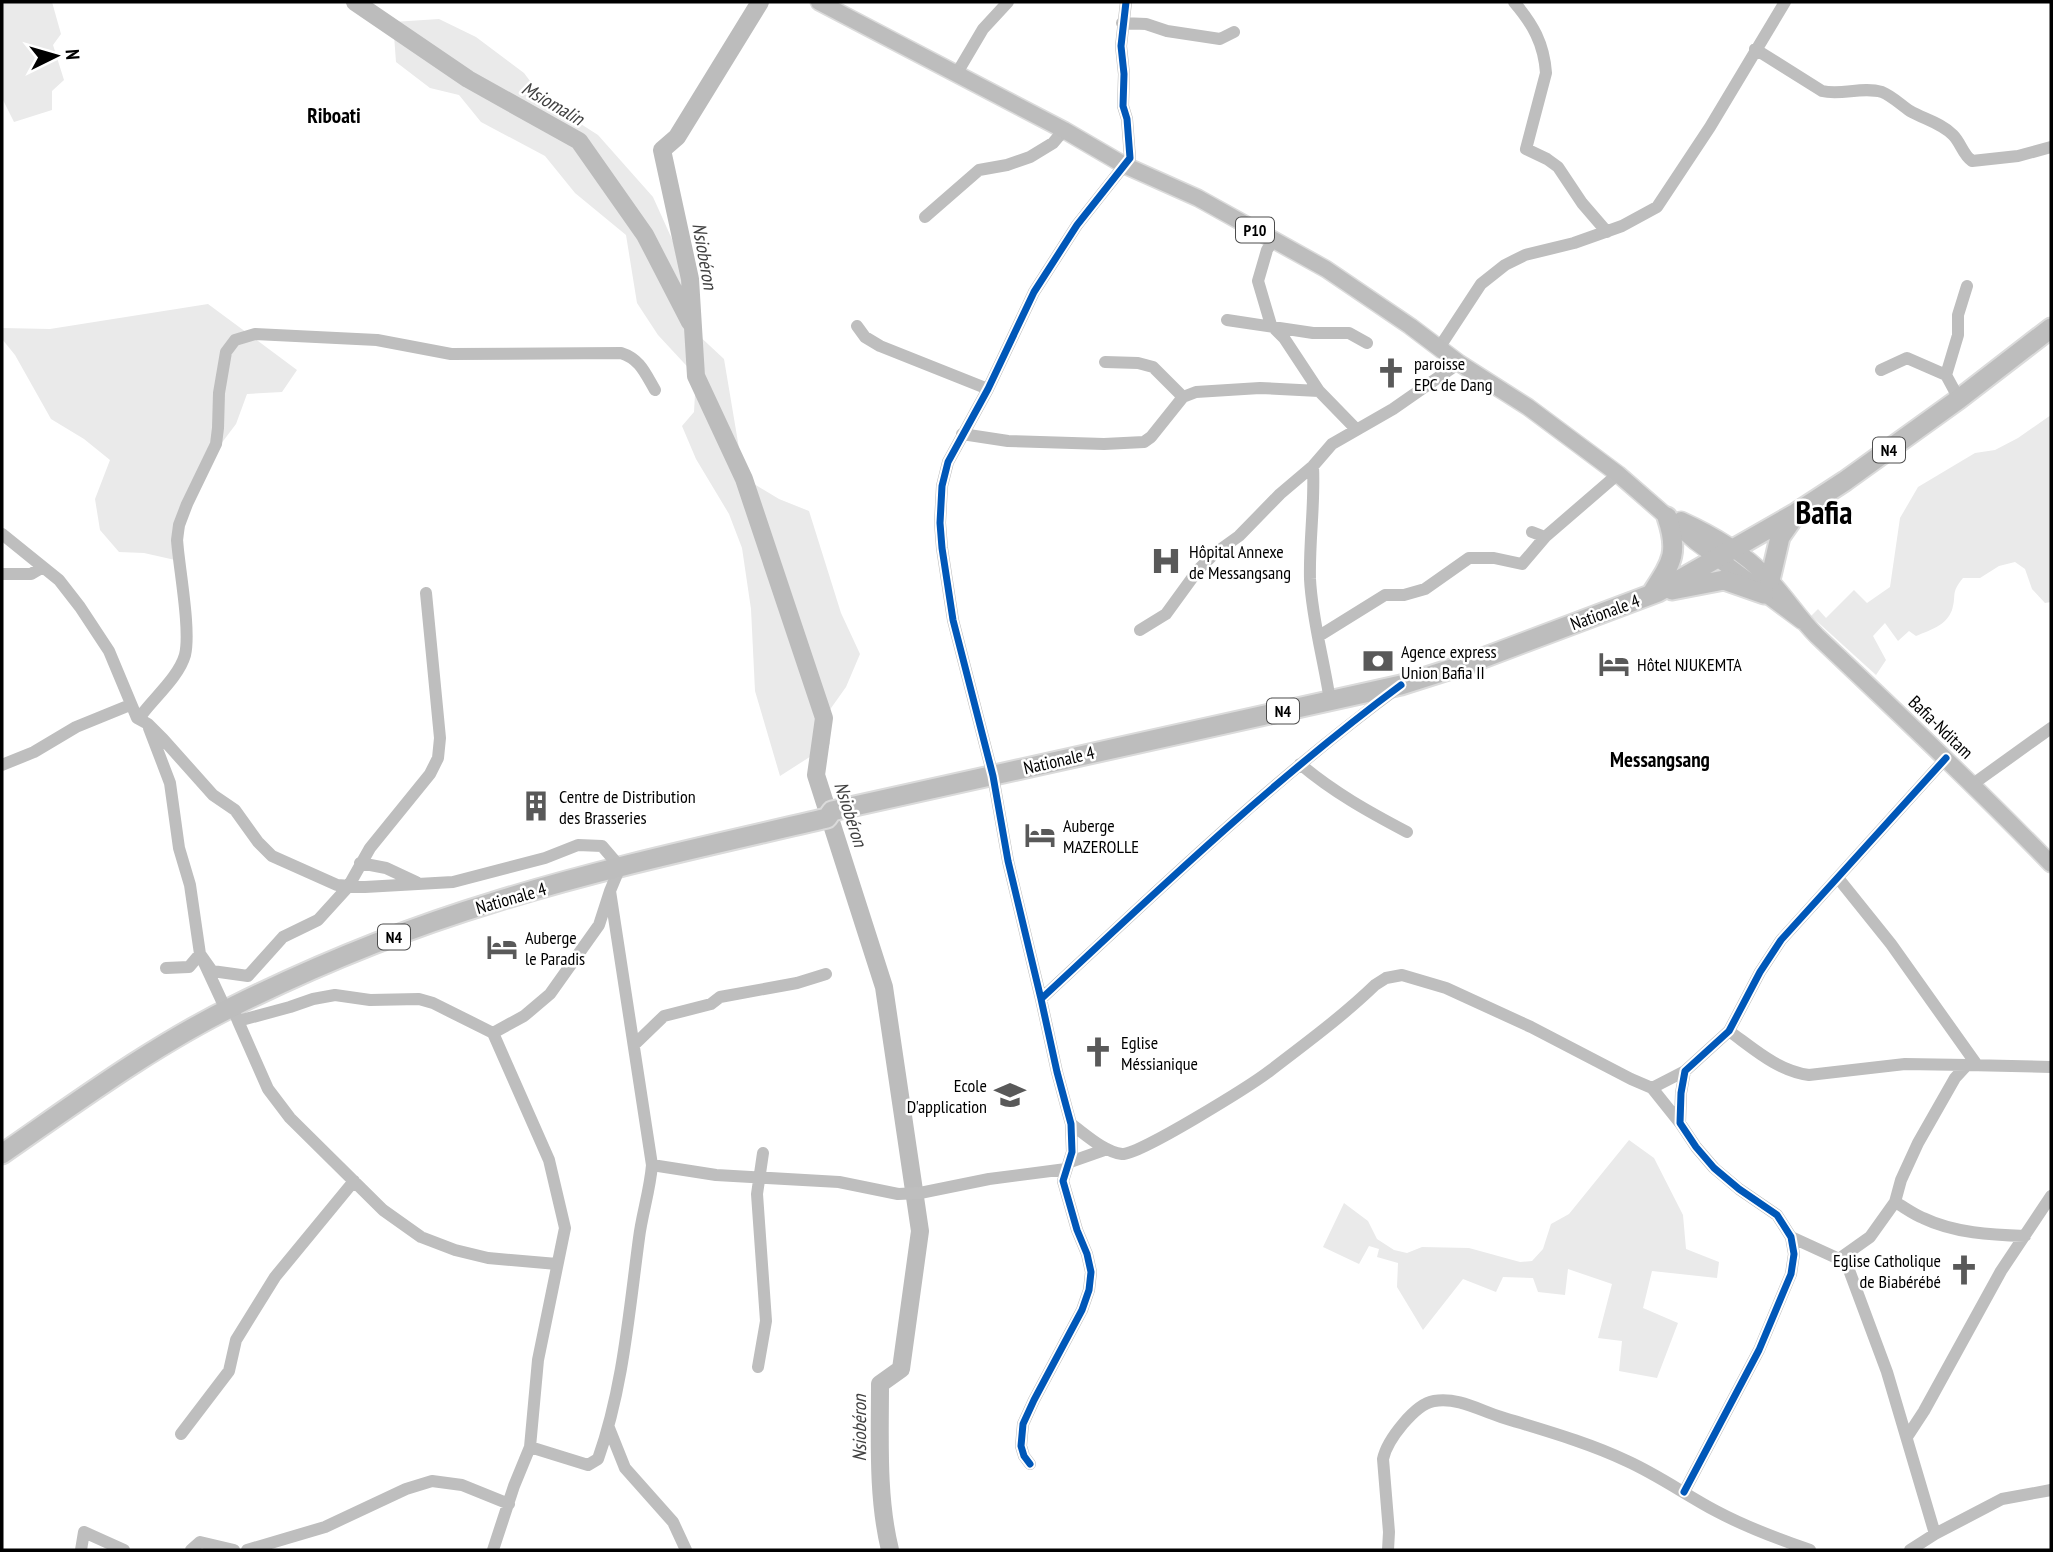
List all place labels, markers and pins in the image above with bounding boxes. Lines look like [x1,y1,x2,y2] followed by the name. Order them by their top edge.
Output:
[1414,352,1492,396] place label: paroisse EPC de Dang
[1374,356,1408,390] church icon: paroisse EPC de Dang
[1189,540,1291,584] place label: Hôpital Annexe de Messangsang
[1149,544,1183,578] hospital icon: Hôpital Annexe de Messangsang
[1401,640,1497,684] place label: Agence express Union Bafia II
[1361,644,1395,678] bank icon: Agence express Union Bafia II
[1597,647,1631,681] hotel icon: Hôtel NJUKEMTA
[1637,653,1742,676] place label: Hôtel NJUKEMTA
[559,785,696,829] place label: Centre de Distribution des Brasseries
[519,789,553,823] building icon: Centre de Distribution des Brasseries
[1063,814,1139,858] place label: Auberge MAZEROLLE
[1023,818,1057,852] hotel icon: Auberge MAZEROLLE
[525,926,585,970] place label: Auberge le Paradis
[485,930,519,964] hotel icon: Auberge le Paradis
[1121,1031,1198,1075] place label: Eglise Méssianique
[1081,1035,1115,1069] church icon: Eglise Méssianique
[907,1074,987,1118] place label: Ecole D'application
[993,1078,1027,1112] school or university icon: Ecole D'application
[1833,1249,1941,1293] place label: Eglise Catholique de Biabérébé
[1947,1253,1981,1287] church icon: Eglise Catholique de Biabérébé

